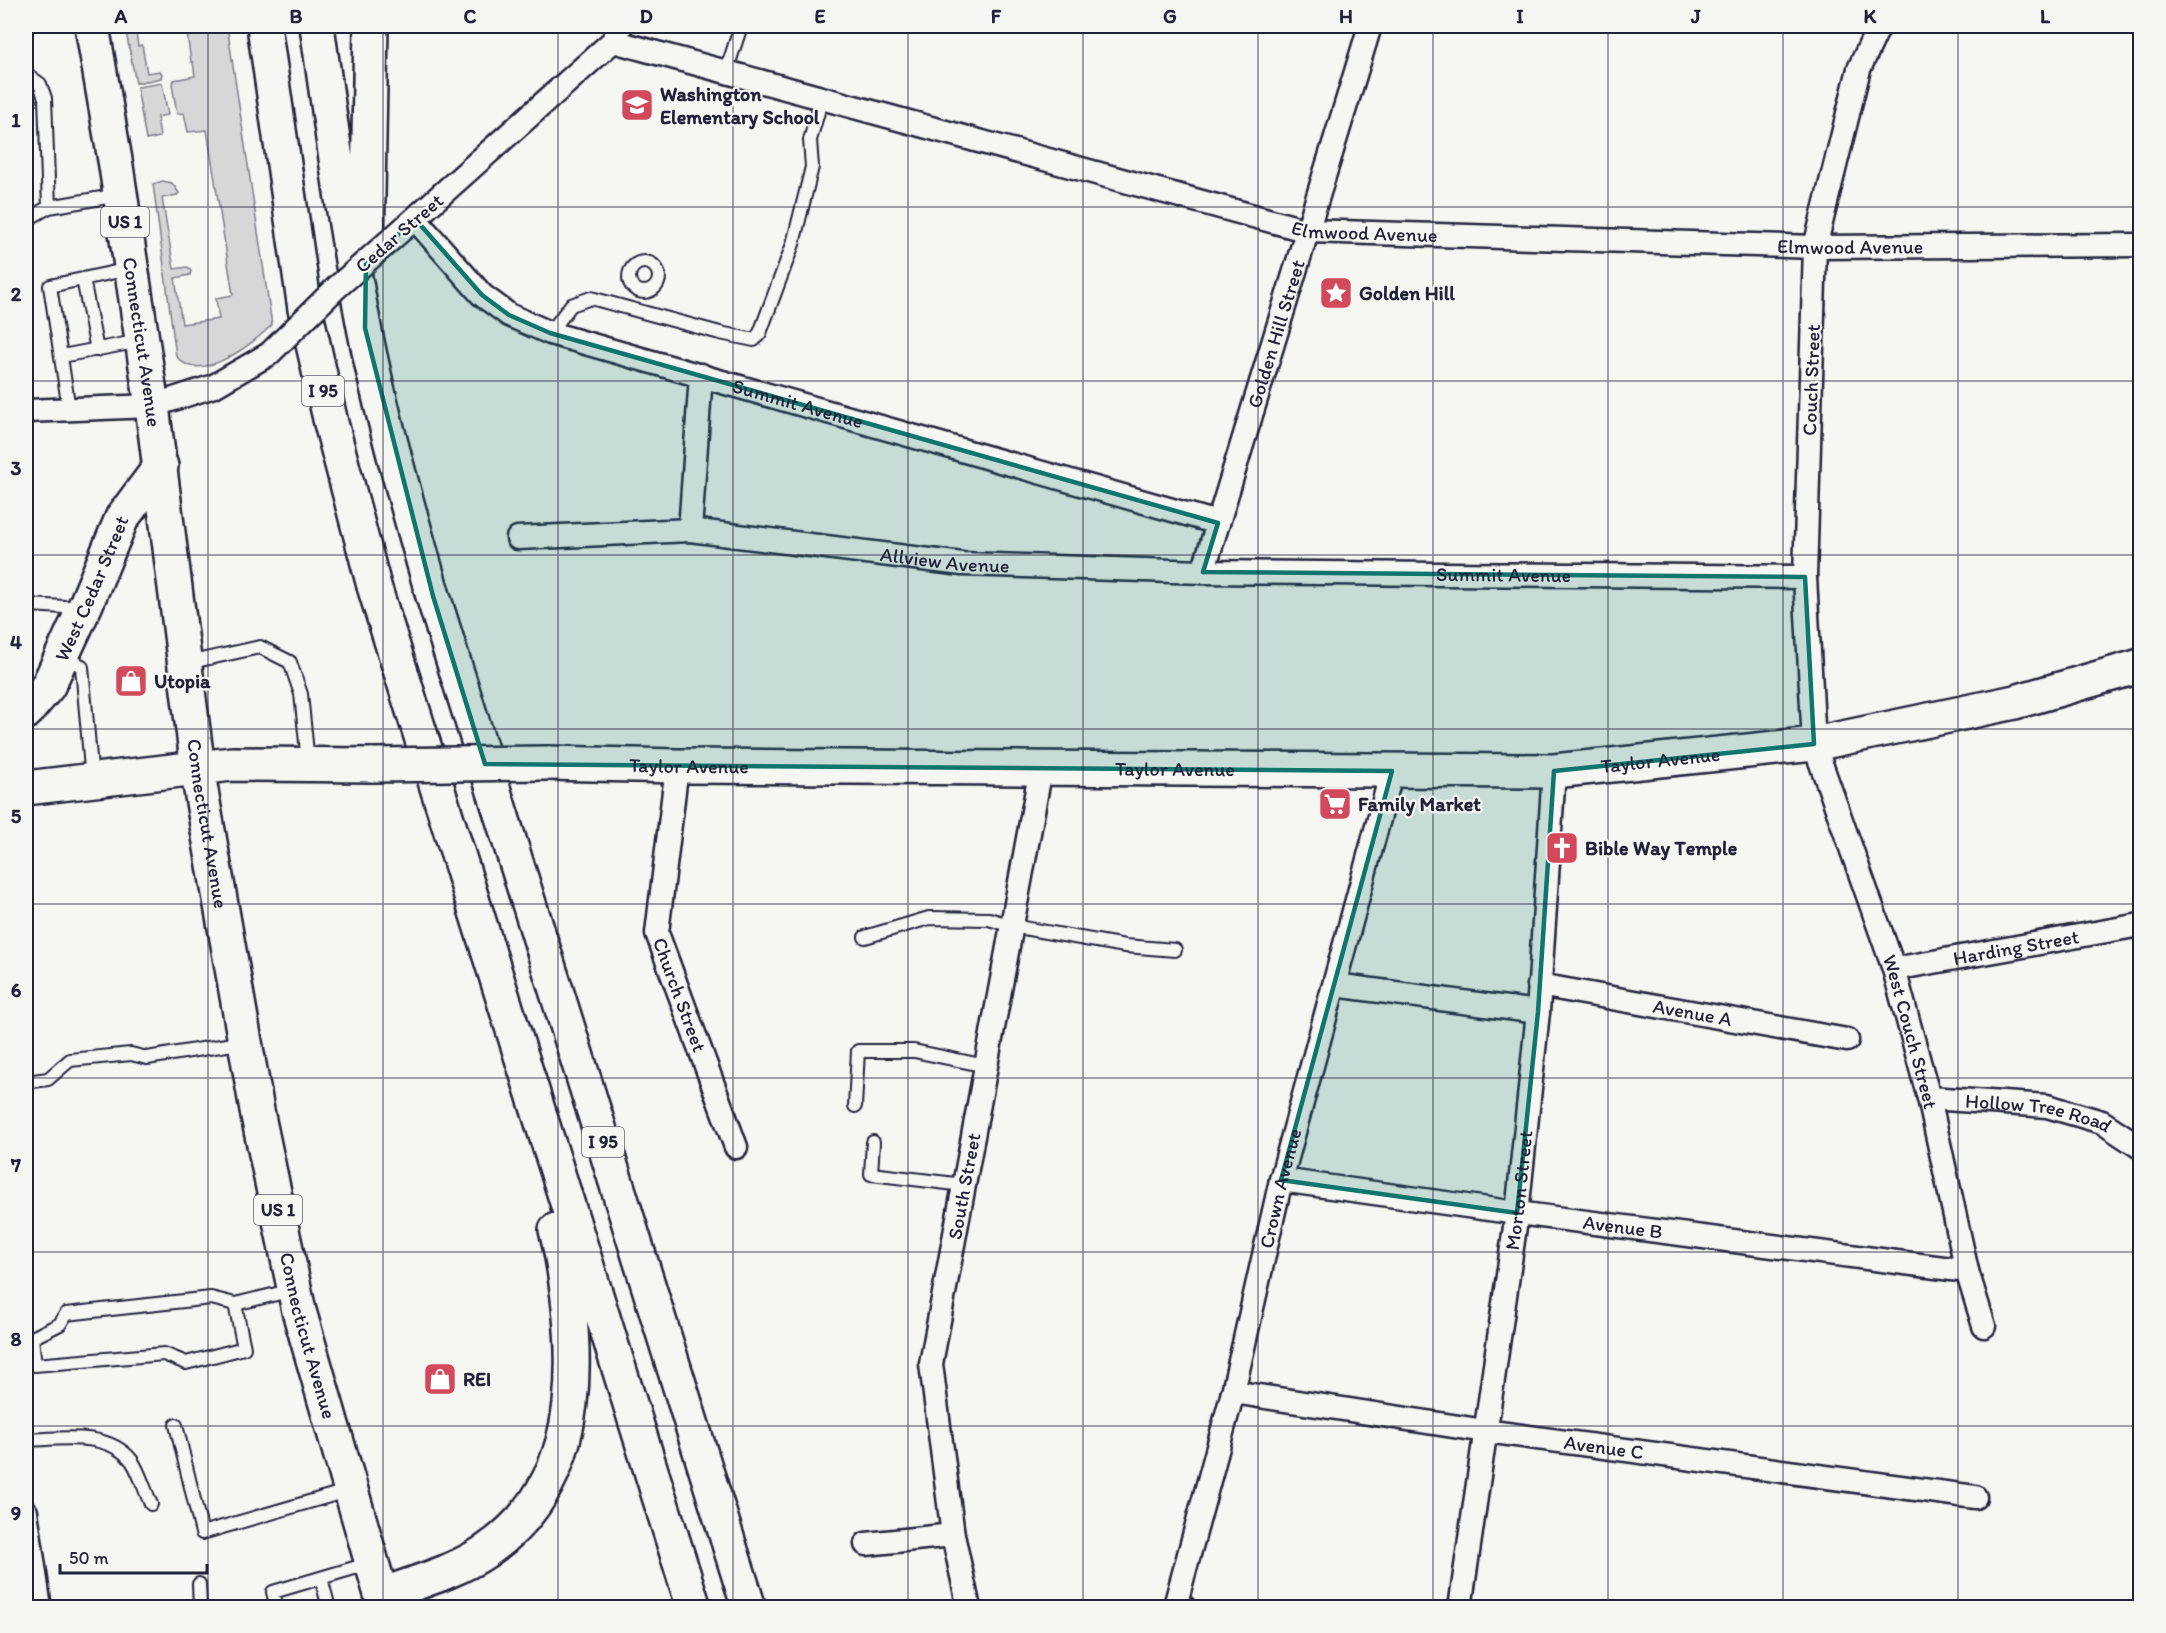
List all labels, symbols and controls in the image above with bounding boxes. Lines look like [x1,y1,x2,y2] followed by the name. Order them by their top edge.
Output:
[114,4,128,28] text: A
[290,4,303,28] text: B
[464,4,477,28] text: C
[639,4,653,28] text: D
[814,4,826,28] text: E
[991,4,1002,28] text: F
[1163,4,1177,28] text: G
[1339,4,1353,28] text: H
[1516,4,1524,28] text: I
[1690,4,1701,28] text: J
[1864,4,1878,28] text: K
[2040,4,2051,28] text: L
[660,82,820,130] place label: Washington Elementary School
[619,87,655,123] school or university icon: Washington Elementary School
[11,108,21,132] text: 1
[350,188,448,278] street label: Cedar Street
[101,207,149,237] road number: US 1
[1289,215,1438,247] street label: Elmwood Avenue
[1777,234,1923,259] street label: Elmwood Avenue
[118,255,167,428] street label: Connecticut Avenue
[1242,256,1310,411] street label: Golden Hill Street
[1318,275,1354,311] place icon: Golden Hill
[1359,281,1455,305] place label: Golden Hill
[11,282,22,306] text: 2
[1797,323,1825,436] street label: Couch Street
[730,373,866,434] street label: Summit Avenue
[302,376,344,406] road number: I 95
[11,456,22,480] text: 3
[49,512,134,665] street label: West Cedar Street
[879,542,1010,578] street label: Allview Avenue
[1436,562,1571,587] street label: Summit Avenue
[10,630,22,654] text: 4
[113,663,149,699] shop icon: Utopia
[154,669,211,694] place label: Utopia
[182,737,233,910] street label: Connecticut Avenue
[1600,742,1721,778] street label: Taylor Avenue
[629,753,749,778] street label: Taylor Avenue
[1115,756,1235,781] street label: Taylor Avenue
[1317,786,1353,822] supermarket icon: Family Market
[1358,792,1481,817] place label: Family Market
[11,804,22,828] text: 5
[1544,830,1580,866] church icon: Bible Way Temple
[1585,836,1738,861] place label: Bible Way Temple
[1951,924,2081,970] street label: Harding Street
[648,934,712,1055] street label: Church Street
[1878,951,1943,1111] street label: West Couch Street
[11,978,22,1002] text: 6
[1651,994,1734,1031] street label: Avenue A
[1965,1088,2117,1138] street label: Hollow Tree Road
[1254,1125,1307,1251] street label: Crown Avenue
[582,1127,624,1157] road number: I 95
[1500,1129,1538,1252] street label: Morton Street
[942,1130,986,1241] street label: South Street
[10,1153,21,1177] text: 7
[254,1195,302,1225] road number: US 1
[1582,1210,1664,1244] street label: Avenue B
[275,1250,342,1422] street label: Connecticut Avenue
[11,1327,22,1351] text: 8
[422,1361,458,1397] shop icon: REI
[463,1367,491,1391] place label: REI
[1563,1430,1645,1464] street label: Avenue C
[11,1501,21,1525] text: 9
[60,1537,207,1575] scale bar
[69,1547,109,1569] text: 50 m

